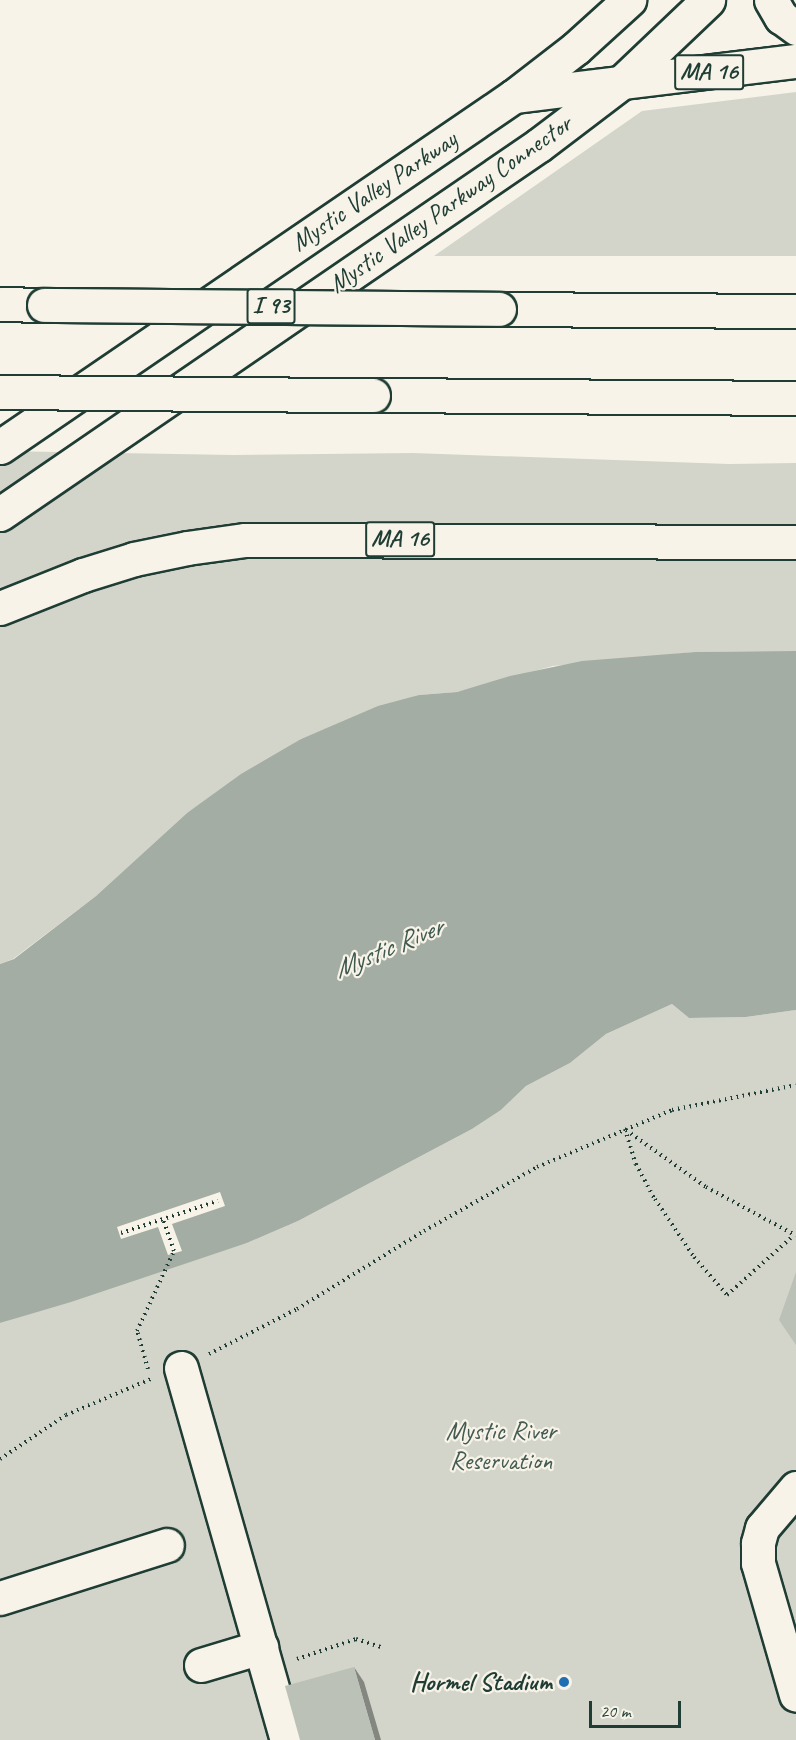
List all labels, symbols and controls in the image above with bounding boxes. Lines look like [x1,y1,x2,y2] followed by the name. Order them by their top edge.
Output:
[673,51,745,93] road number: MA 16
[322,108,578,300] street label: Mystic Valley Parkway Connector
[285,124,463,258] street label: Mystic Valley Parkway
[246,285,296,327] road number: I 93
[364,518,436,560] road number: MA 16
[329,911,447,985] water label: Mystic River
[446,1415,556,1476] park label: Mystic River Reservation
[409,1666,552,1698] place label: Hormel Stadium
[557,1675,571,1689] marker: Hormel Stadium
[592,1689,684,1727] scale bar
[600,1700,631,1722] text: 20 m

